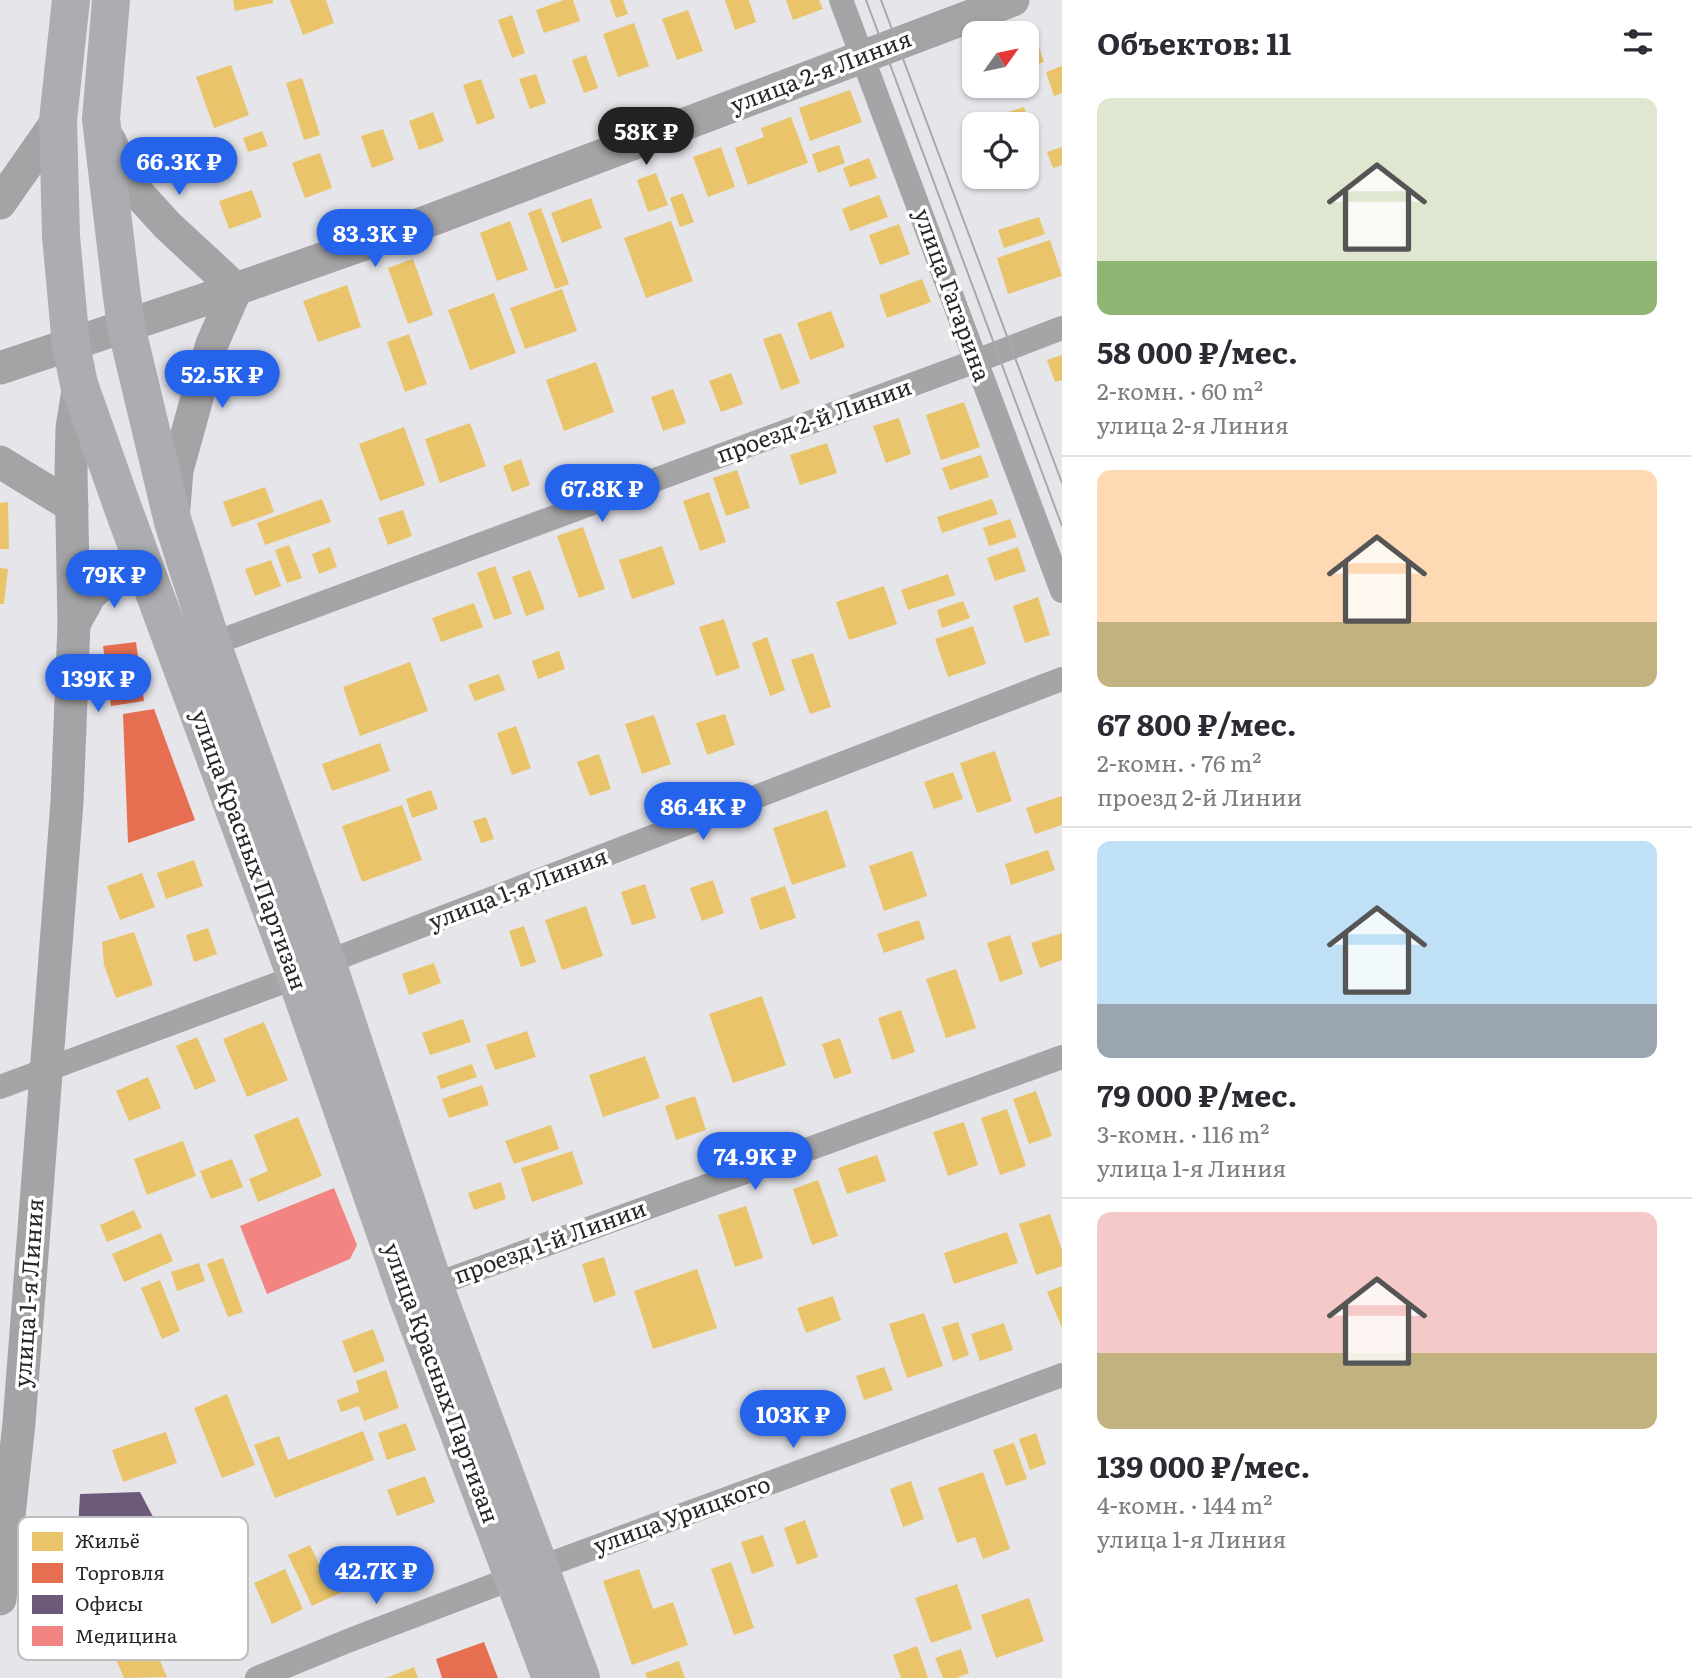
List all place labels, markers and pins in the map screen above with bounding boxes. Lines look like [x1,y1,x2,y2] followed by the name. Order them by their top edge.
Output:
[597,108,695,167] pin: 58K ₽
[114,138,244,197] pin: 66.3K ₽
[310,210,440,269] pin: 83.3K ₽
[157,350,287,410] pin: 52.5K ₽
[537,464,667,524] pin: 67.8K ₽
[65,550,163,610] pin: 79K ₽
[41,654,155,714] pin: 139K ₽
[638,782,768,842] pin: 86.4K ₽
[690,1132,820,1192] pin: 74.9K ₽
[736,1390,850,1450] pin: 103K ₽
[311,1546,441,1606] pin: 42.7K ₽

